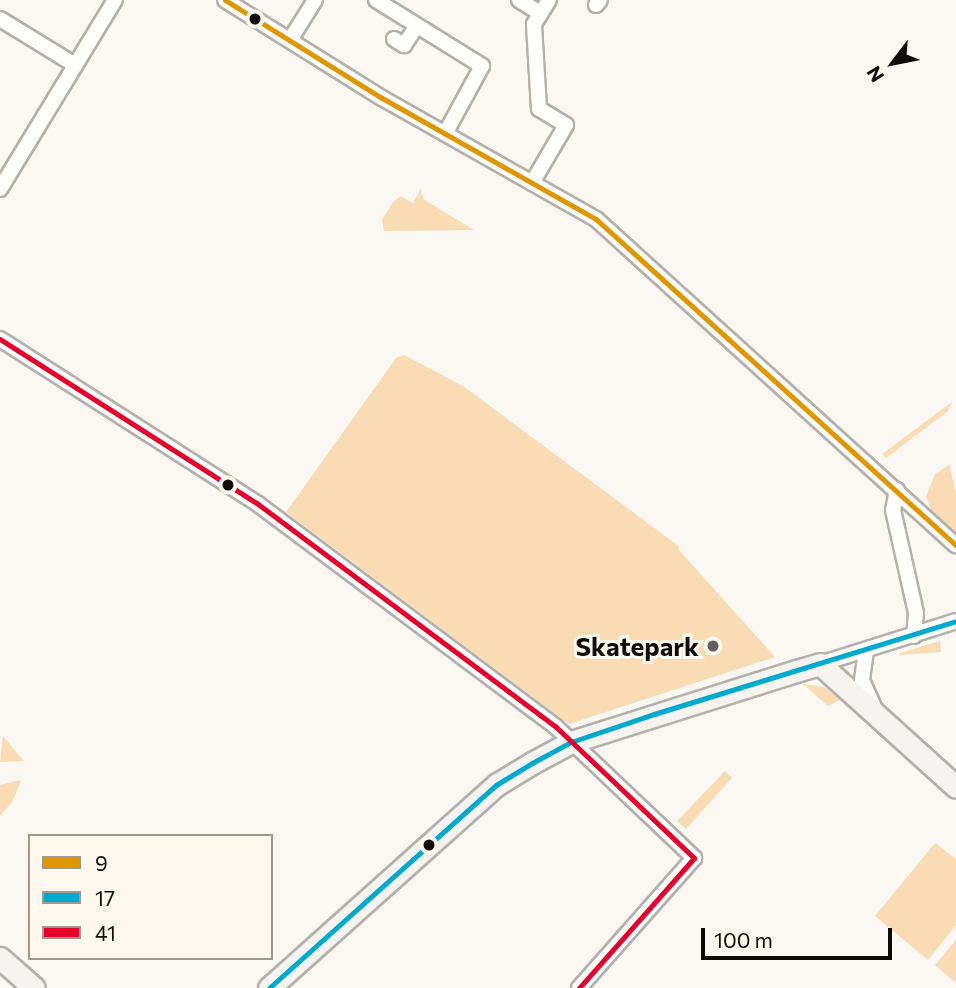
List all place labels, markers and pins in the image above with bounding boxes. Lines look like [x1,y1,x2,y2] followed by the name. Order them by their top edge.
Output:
[248,12,262,26] unlabelled marker
[221,478,235,492] unlabelled marker
[575,630,699,662] place label: Skatepark
[705,638,721,654] marker: Skatepark
[422,838,436,852] unlabelled marker

